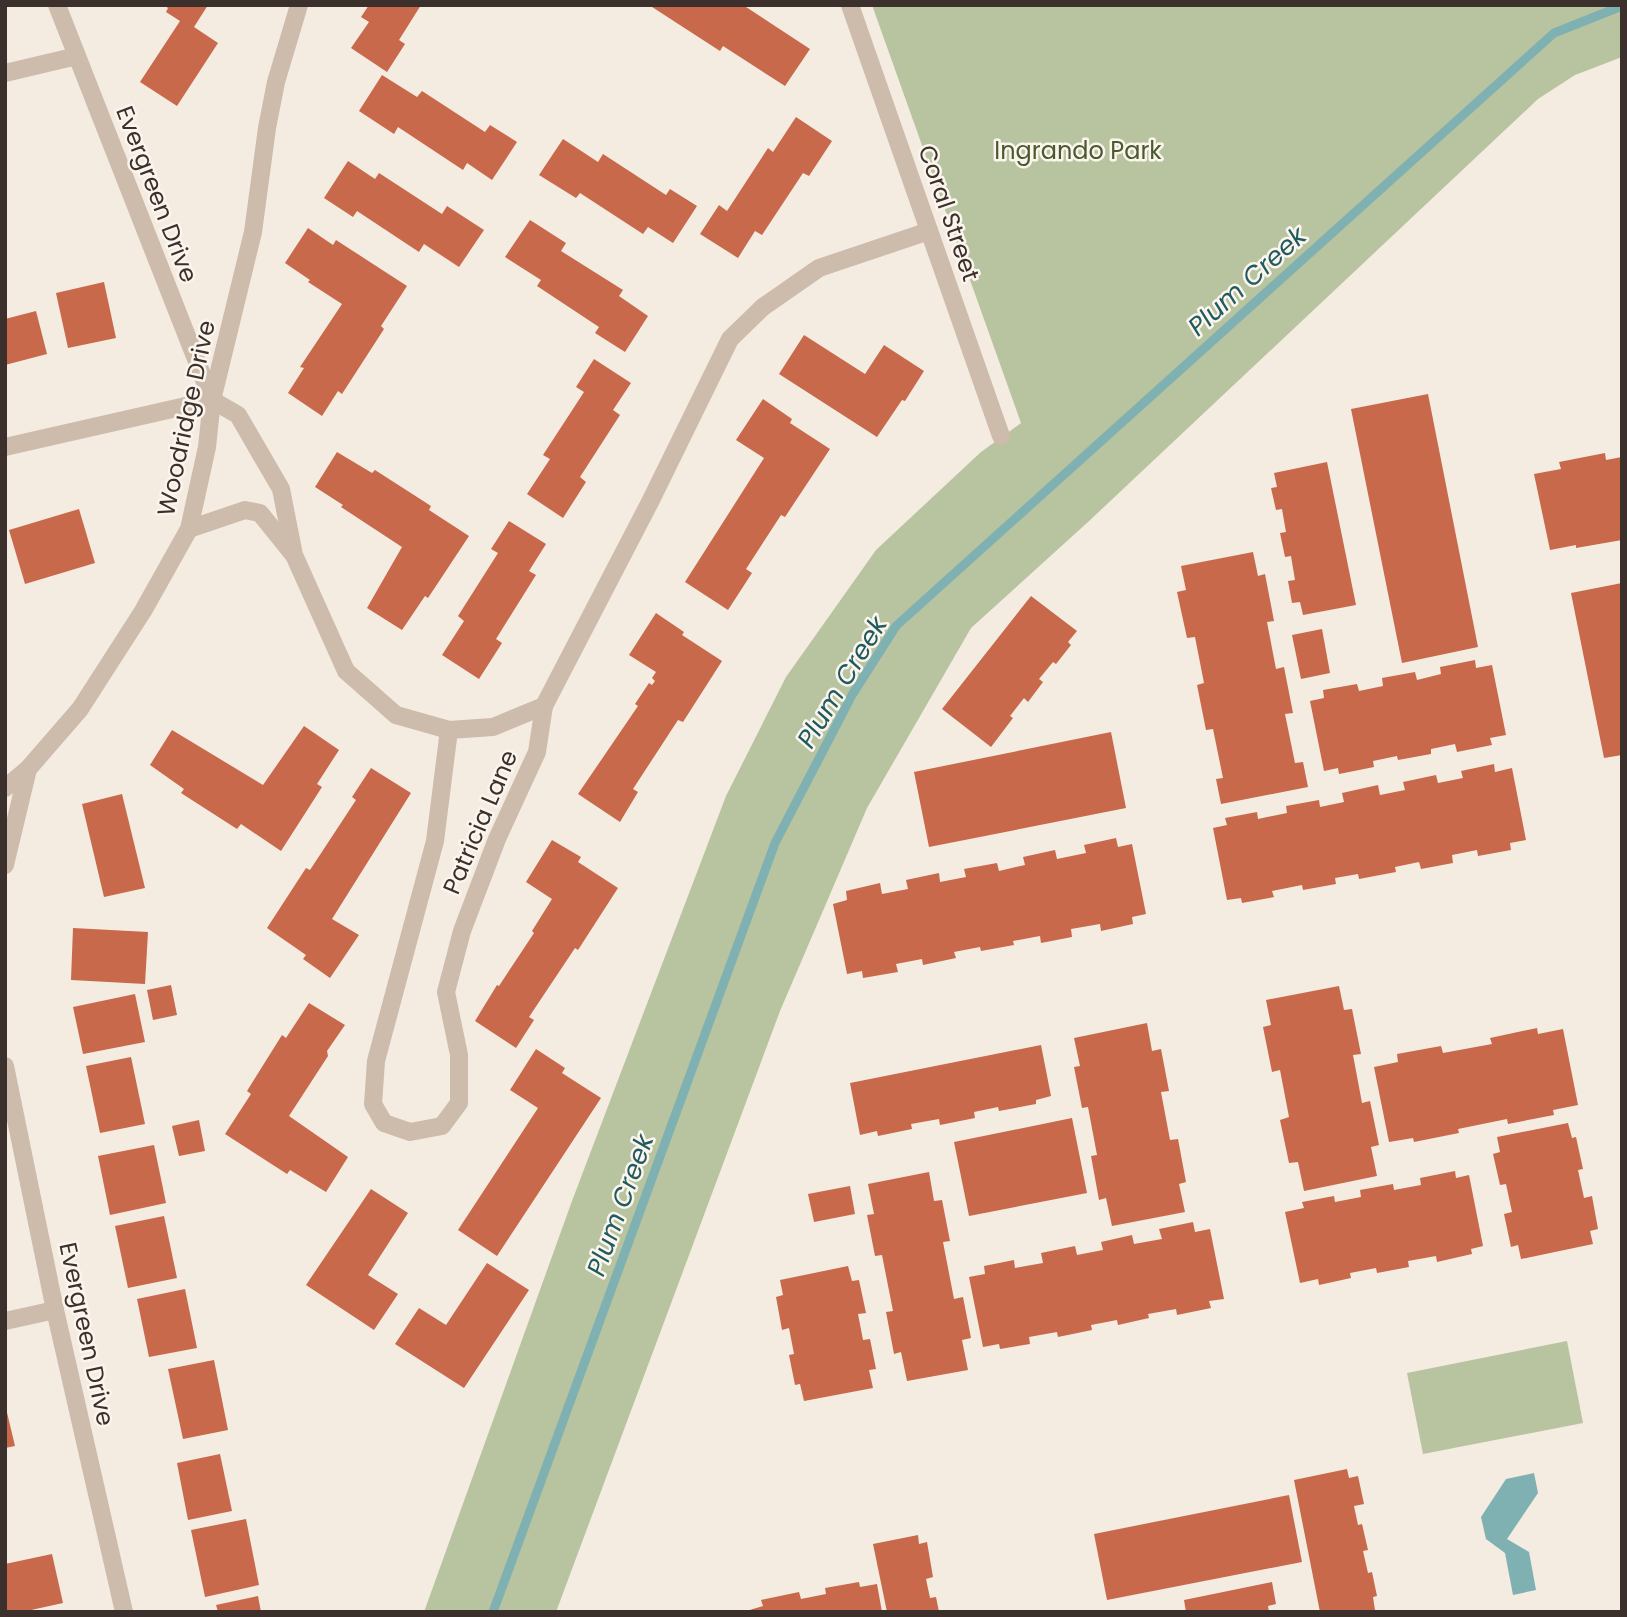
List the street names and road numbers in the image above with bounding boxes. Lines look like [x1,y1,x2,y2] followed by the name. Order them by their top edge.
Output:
[108,101,206,287] street label: Evergreen Drive
[910,141,988,285] street label: Coral Street
[149,317,223,519] street label: Woodridge Drive
[435,745,525,899] street label: Patricia Lane
[51,1239,123,1429] street label: Evergreen Drive

